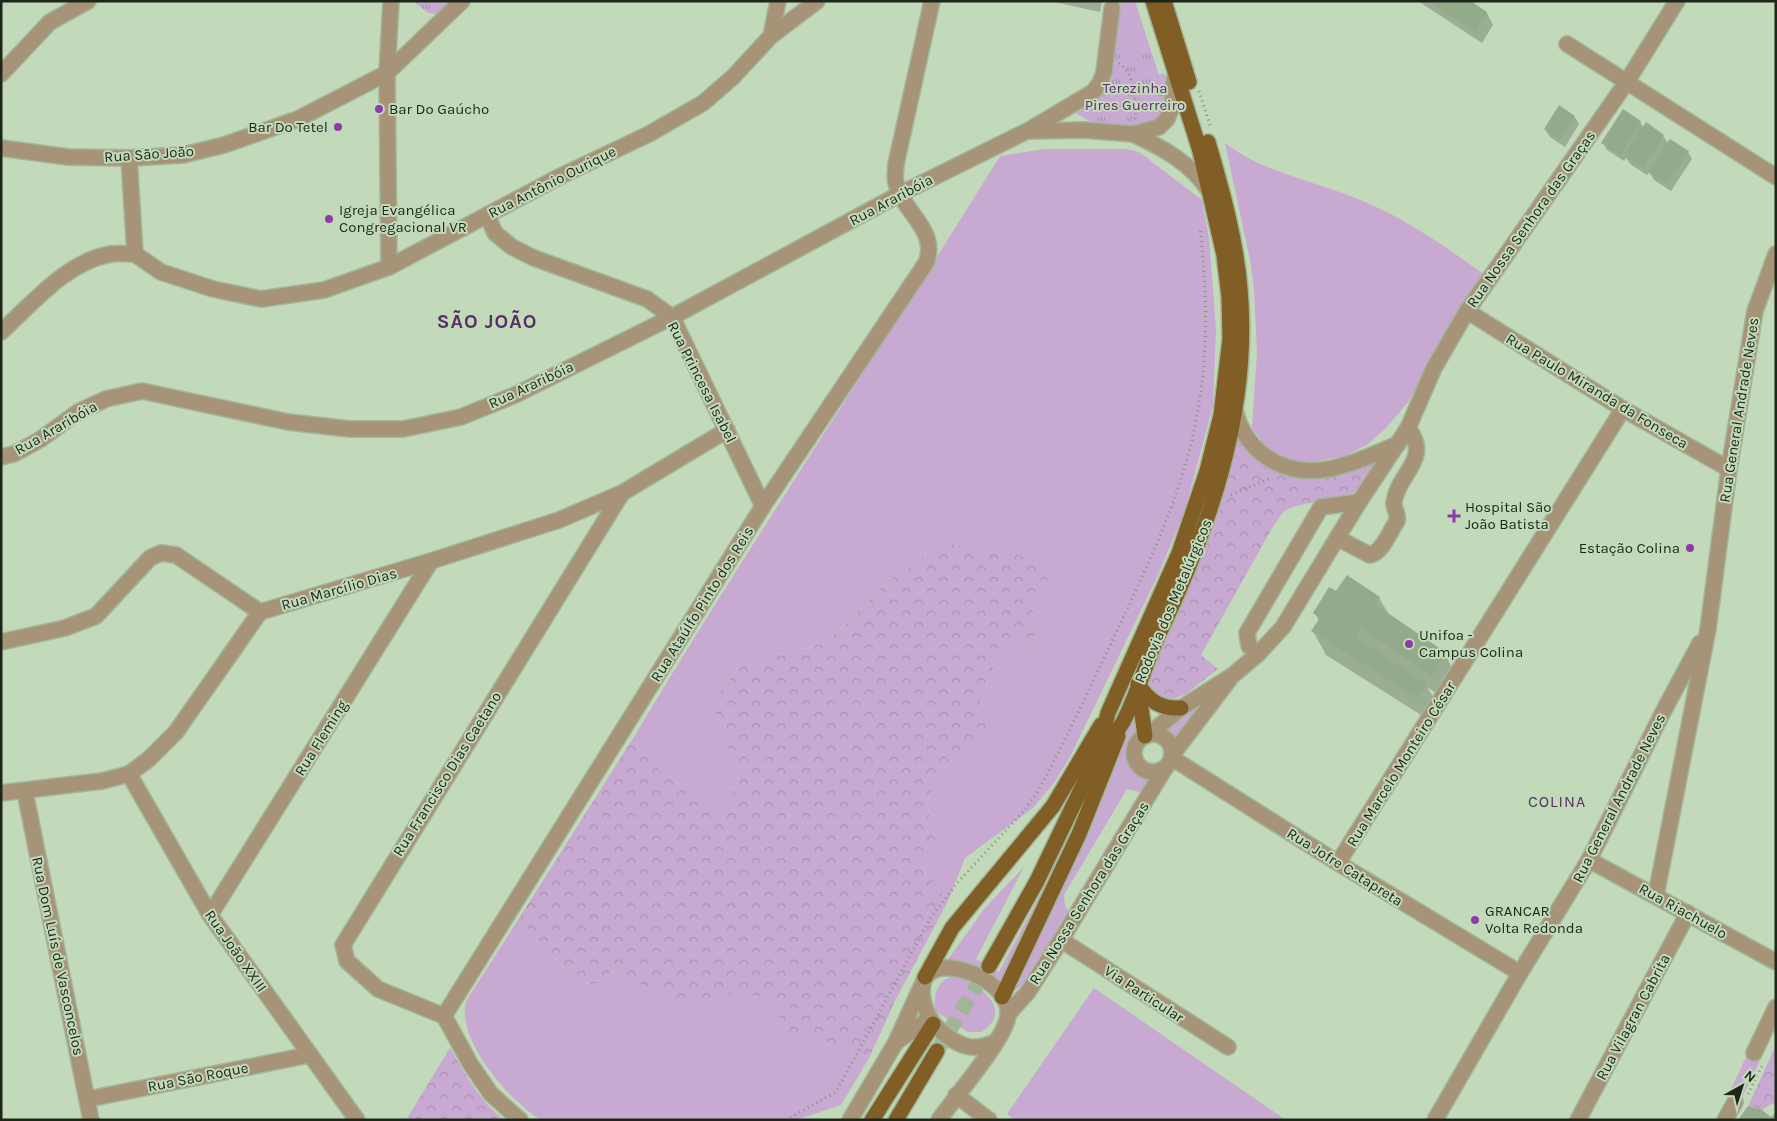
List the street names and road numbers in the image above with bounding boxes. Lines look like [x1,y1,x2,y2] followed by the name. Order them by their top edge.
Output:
[1463,127,1599,311] street label: Rua Nossa Senhora das Graças
[104,142,194,166] street label: Rua São João
[485,142,619,222] street label: Rua Antônio Ourique
[846,170,936,230] street label: Rua Araribóia
[1715,316,1763,504] street label: Rua General Andrade Neves
[664,318,740,446] street label: Rua Princesa Isabel
[1503,329,1691,453] street label: Rua Paulo Miranda da Fonseca
[485,357,577,413] street label: Rua Araribóia
[12,397,100,459] street label: Rua Araribóia
[1130,516,1216,686] street label: Rodovia dos Metalúrgicos
[647,523,757,685] street label: Rua Ataúlfo Pinto dos Reis
[279,564,399,614] street label: Rua Marcílio Dias
[1343,678,1460,850] street label: Rua Marcelo Monteiro César
[389,688,505,860] street label: Rua Francisco Dias Caetano
[291,696,352,779] street label: Rua Fleming
[1569,711,1669,885] street label: Rua General Andrade Neves
[1025,798,1153,988] street label: Rua Nossa Senhora das Graças
[1284,824,1406,910] street label: Rua Jofre Catapreta
[28,855,88,1057] street label: Rua Dom Luís de Vasconcelos
[1636,879,1730,943] street label: Rua Riachuelo
[201,906,271,996] street label: Rua João XXIII
[1592,951,1674,1083] street label: Rua Vilagran Cabrita
[1101,962,1188,1027] street label: Via Particular
[146,1058,250,1096] street label: Rua São Roque

